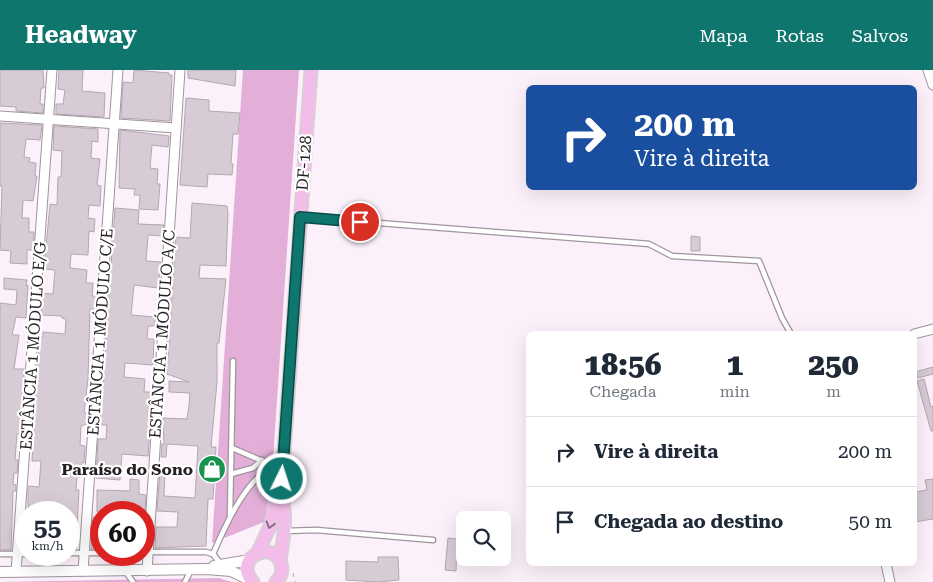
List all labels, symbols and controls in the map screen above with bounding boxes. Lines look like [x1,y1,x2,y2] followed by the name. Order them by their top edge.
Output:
[25,21,137,49] text: Headway
[699,25,747,46] text: Mapa
[775,25,824,46] text: Rotas
[852,25,908,46] text: Salvos
[634,104,735,145] text: 200 m
[551,105,616,170] icon: right
[293,135,315,191] street label: DF-128
[634,146,769,171] text: Vire à direita
[339,201,381,243] pin
[346,208,374,236] icon: arrive
[83,228,117,436] street label: ESTÂNCIA 1 MÓDULO C/E
[145,229,179,439] street label: ESTÂNCIA 1 MÓDULO A/C
[16,241,50,451] street label: ESTÂNCIA 1 MÓDULO E/G
[584,347,662,382] text: 18:56
[726,347,743,382] text: 1
[808,347,859,382] text: 250
[590,382,656,401] text: Chegada
[720,382,750,401] text: min
[826,382,841,401] text: m
[551,438,579,466] icon: right
[594,440,718,463] text: Vire à direita
[838,440,892,463] text: 200 m
[255,452,307,504] position arrow
[197,454,227,484] shop icon: Paraíso do Sono
[62,460,193,479] place label: Paraíso do Sono
[90,501,155,566] speed limit sign: 60
[551,508,579,536] icon: arrive
[594,510,783,533] text: Chegada ao destino
[849,510,892,533] text: 50 m
[456,511,511,566] map controls
[456,511,511,566] button: search
[33,513,62,542] text: 55
[266,520,276,528] one-way arrow
[31,539,64,553] text: km/h

